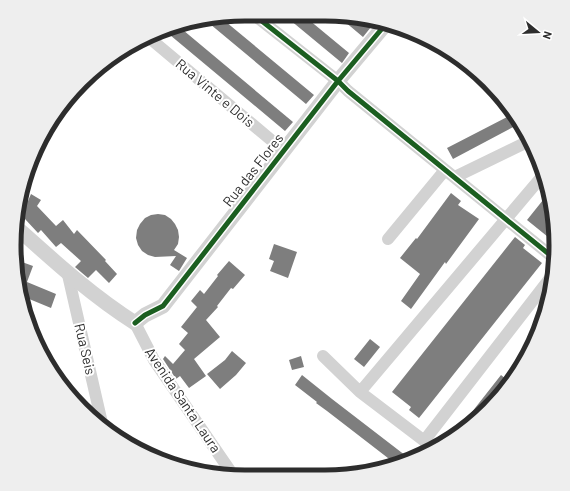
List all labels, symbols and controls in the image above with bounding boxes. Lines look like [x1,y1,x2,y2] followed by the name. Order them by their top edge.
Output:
[518,12,558,52] north arrow
[541,30,555,41] text: N
[173,55,258,131] street label: Rua Vinte e Dois
[219,129,287,210] street label: Rua das Flores
[71,322,100,376] street label: Rua Seis
[142,344,225,456] street label: Avenida Santa Laura

